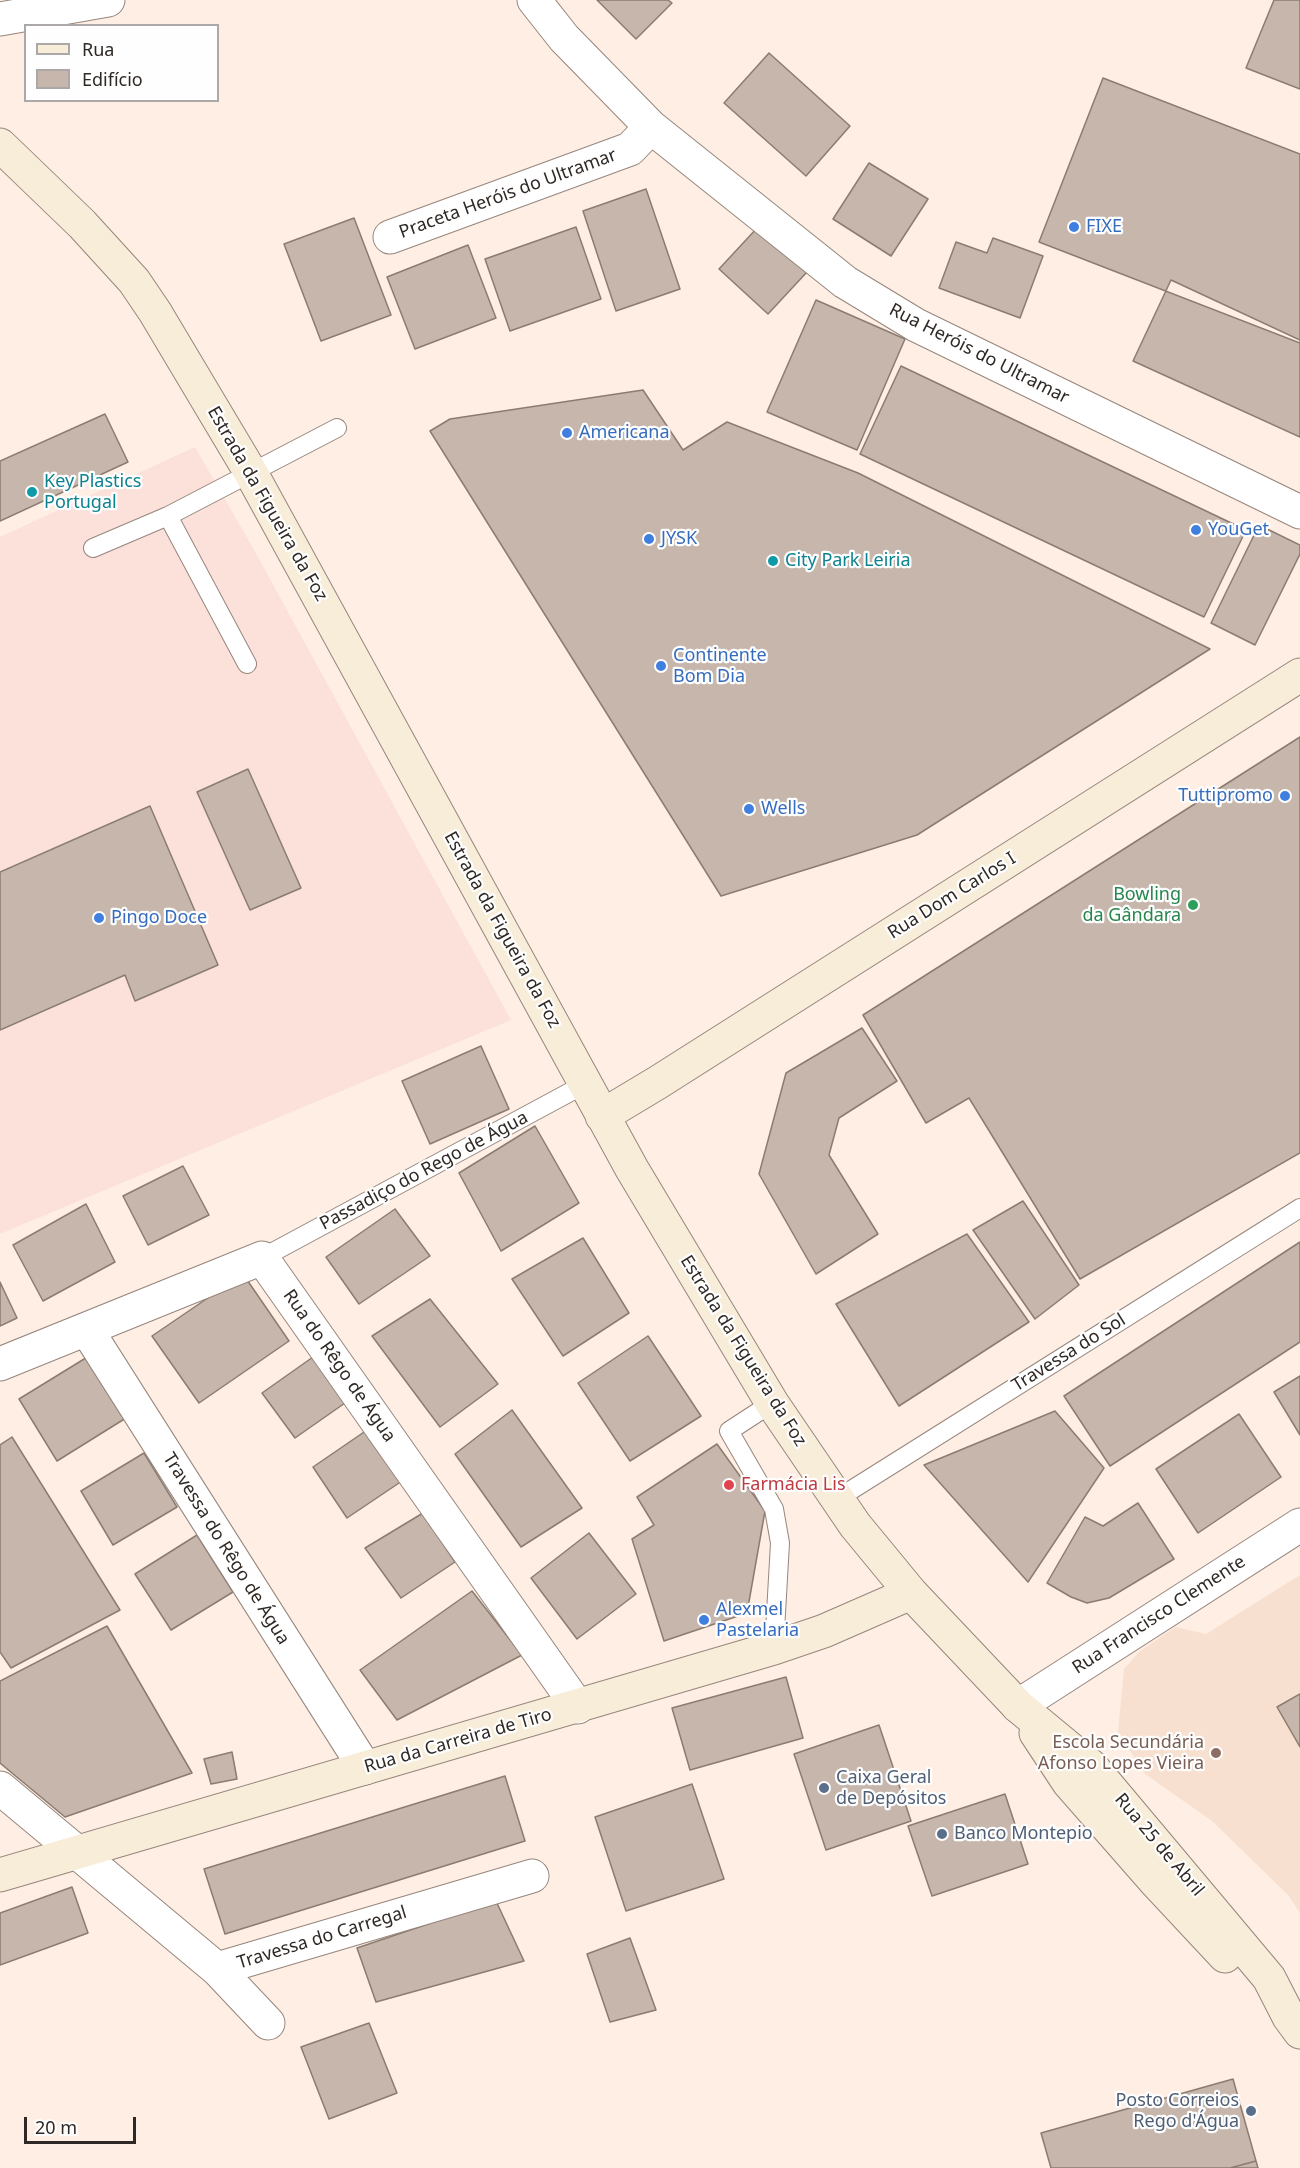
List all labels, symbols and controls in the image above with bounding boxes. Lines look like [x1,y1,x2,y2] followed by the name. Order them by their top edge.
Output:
[24,24,219,102] legend
[82,37,114,61] text: Rua
[82,67,143,91] text: Edifício
[396,145,620,243] street label: Praceta Heróis do Ultramar
[1086,216,1122,238] place label: FIXE
[1067,220,1081,234] marker: FIXE
[885,299,1073,409] street label: Rua Heróis do Ultramar
[202,403,332,605] street label: Estrada da Figueira da Foz
[579,422,670,444] place label: Americana
[560,426,574,440] marker: Americana
[44,471,141,514] place label: Key Plastics Portugal
[25,485,39,499] marker: Key Plastics Portugal
[1208,519,1269,541] place label: YouGet
[1189,523,1203,537] marker: YouGet
[661,528,697,550] place label: JYSK
[642,532,656,546] marker: JYSK
[785,550,910,572] place label: City Park Leiria
[766,554,780,568] marker: City Park Leiria
[673,645,767,688] place label: Continente Bom Dia
[654,659,668,673] marker: Continente Bom Dia
[1178,785,1273,807] place label: Tuttipromo
[1278,789,1292,803] marker: Tuttipromo
[761,798,805,820] place label: Wells
[742,802,756,816] marker: Wells
[439,828,565,1032] street label: Estrada da Figueira da Foz
[884,848,1020,944] street label: Rua Dom Carlos I
[1082,884,1181,926] place label: Bowling da Gândara
[1186,898,1200,912] marker: Bowling da Gândara
[111,907,207,929] place label: Pingo Doce
[92,911,106,925] marker: Pingo Doce
[316,1107,532,1235] street label: Passadiço do Rego de Água
[675,1251,811,1451] street label: Estrada da Figueira da Foz
[278,1285,400,1447] street label: Rua do Rêgo de Água
[1008,1309,1130,1397] street label: Travessa do Sol
[158,1449,294,1649] street label: Travessa do Rêgo de Água
[741,1474,846,1496] place label: Farmácia Lis
[722,1478,736,1492] marker: Farmácia Lis
[1069,1551,1249,1679] street label: Rua Francisco Clemente
[716,1599,799,1642] place label: Alexmel Pastelaria
[697,1613,711,1627] marker: Alexmel Pastelaria
[362,1704,554,1778] street label: Rua da Carreira de Tiro
[1038,1732,1204,1774] place label: Escola Secundária Afonso Lopes Vieira
[1209,1746,1223,1760] marker: Escola Secundária Afonso Lopes Vieira
[836,1767,946,1810] place label: Caixa Geral de Depósitos
[817,1781,831,1795] marker: Caixa Geral de Depósitos
[1110,1789,1208,1901] street label: Rua 25 de Abril
[954,1823,1093,1845] place label: Banco Montepio
[935,1827,949,1841] marker: Banco Montepio
[235,1902,409,1974] street label: Travessa do Carregal
[1115,2090,1239,2132] place label: Posto Correios Rego d'Água
[1244,2104,1258,2118] marker: Posto Correios Rego d'Água
[27,2105,140,2143] scale bar
[35,2115,77,2139] text: 20 m

